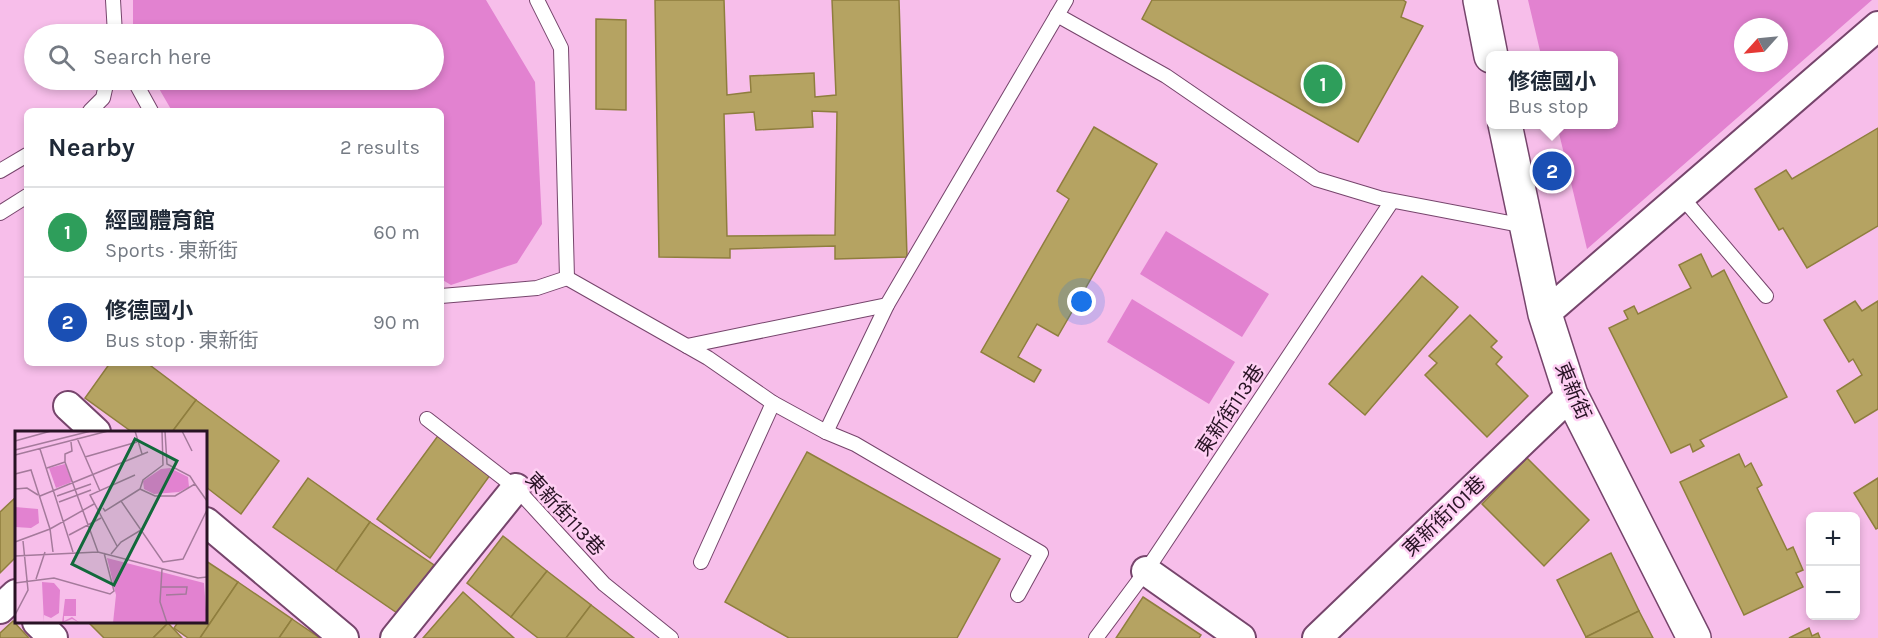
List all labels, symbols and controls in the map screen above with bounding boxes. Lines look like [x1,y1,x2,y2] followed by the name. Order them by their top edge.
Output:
[1734,18,1788,72] north arrow
[24,24,444,90] search box
[45,41,78,74] icon: search
[93,44,211,70] text: Search here
[1486,51,1618,129] popup
[1304,62,1342,106] pin: 1
[1508,69,1596,95] text: 修德國小
[1508,95,1588,118] text: Bus stop
[48,132,135,163] text: Nearby
[340,136,420,159] text: 2 results
[1532,148,1572,194] pin: 2
[105,208,215,234] text: 經國體育館
[64,221,71,244] text: 1
[373,221,420,244] text: 60 m
[105,239,238,262] text: Sports · 東新街
[1067,287,1096,316] your location
[105,298,193,324] text: 修德國小
[61,311,74,334] text: 2
[373,311,420,334] text: 90 m
[105,329,259,352] text: Bus stop · 東新街
[1551,359,1595,423] street label: 東新街
[1191,360,1269,460] street label: 東新街113巷
[15,431,207,623] inset map
[521,468,609,560] street label: 東新街113巷
[1398,471,1490,561] street label: 東新街101巷
[1806,512,1860,620] map controls
[1806,512,1860,566] button: +
[1806,566,1860,620] button: −

